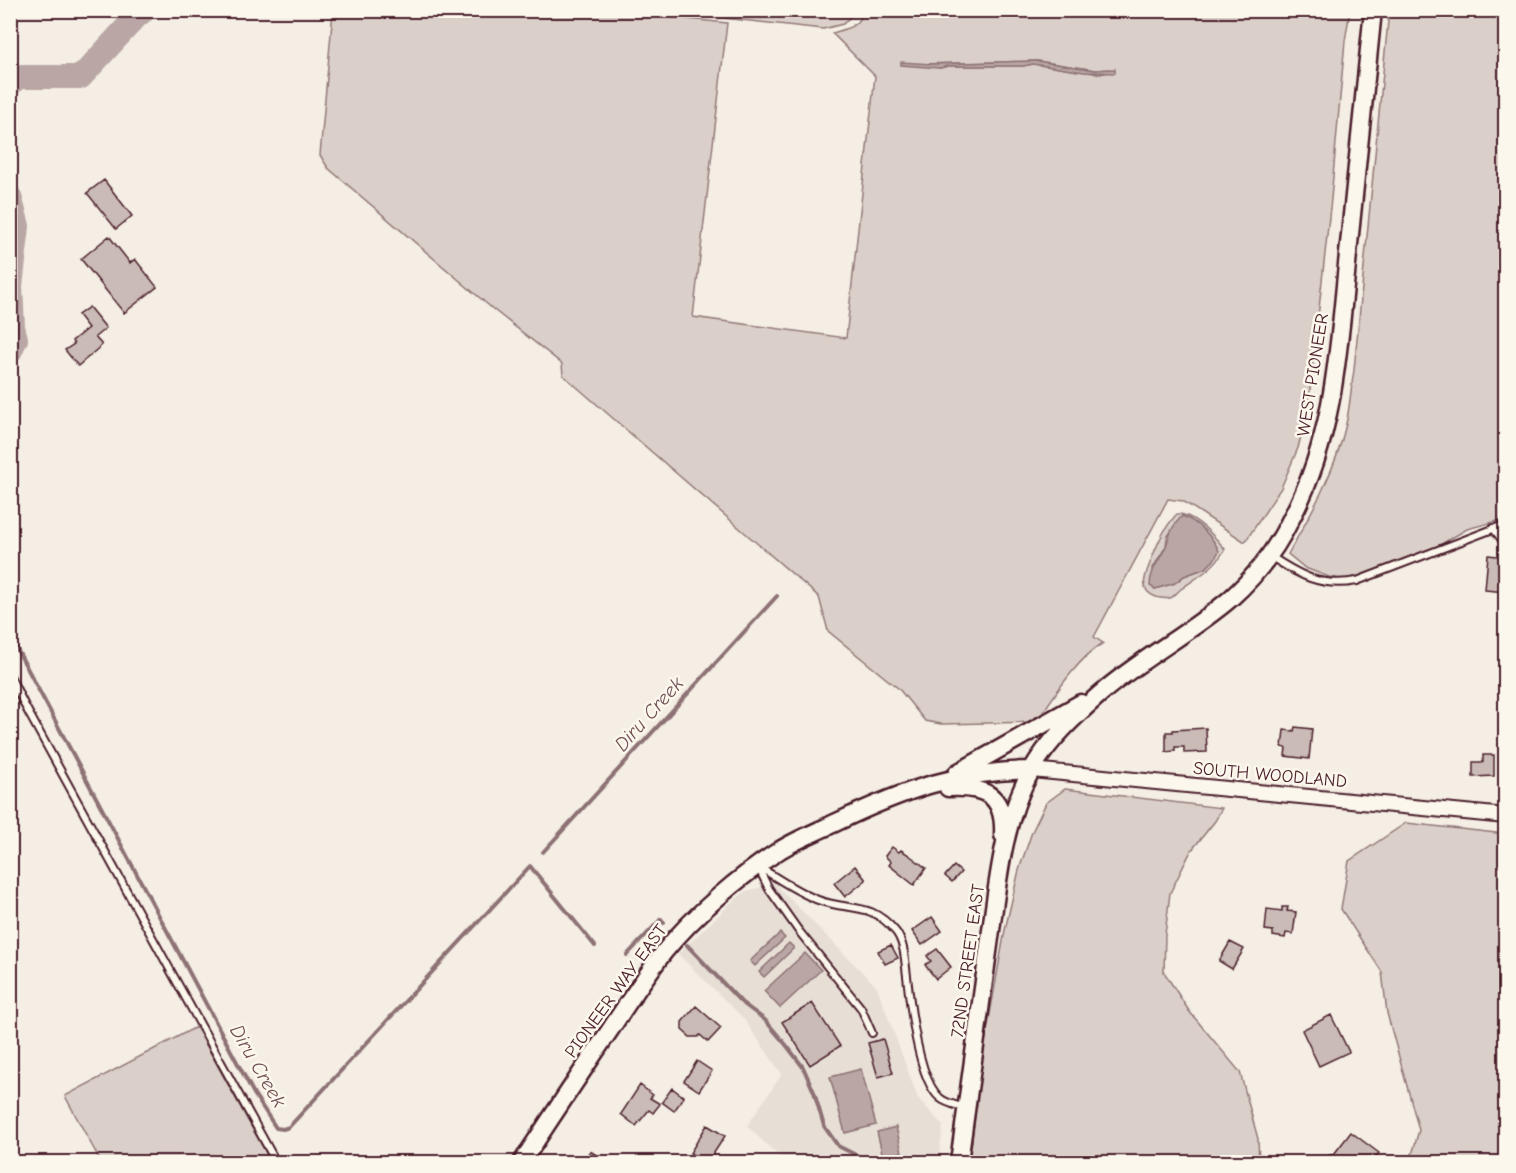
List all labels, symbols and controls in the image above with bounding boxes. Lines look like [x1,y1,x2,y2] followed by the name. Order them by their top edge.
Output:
[1293,312,1333,438] street label: WEST PIONEER
[610,672,688,756] water label: Diru Creek
[1192,758,1348,792] street label: SOUTH WOODLAND
[947,882,989,1039] street label: 72ND STREET EAST
[561,920,672,1062] street label: PIONEER WAY EAST
[225,1021,291,1112] water label: Diru Creek

